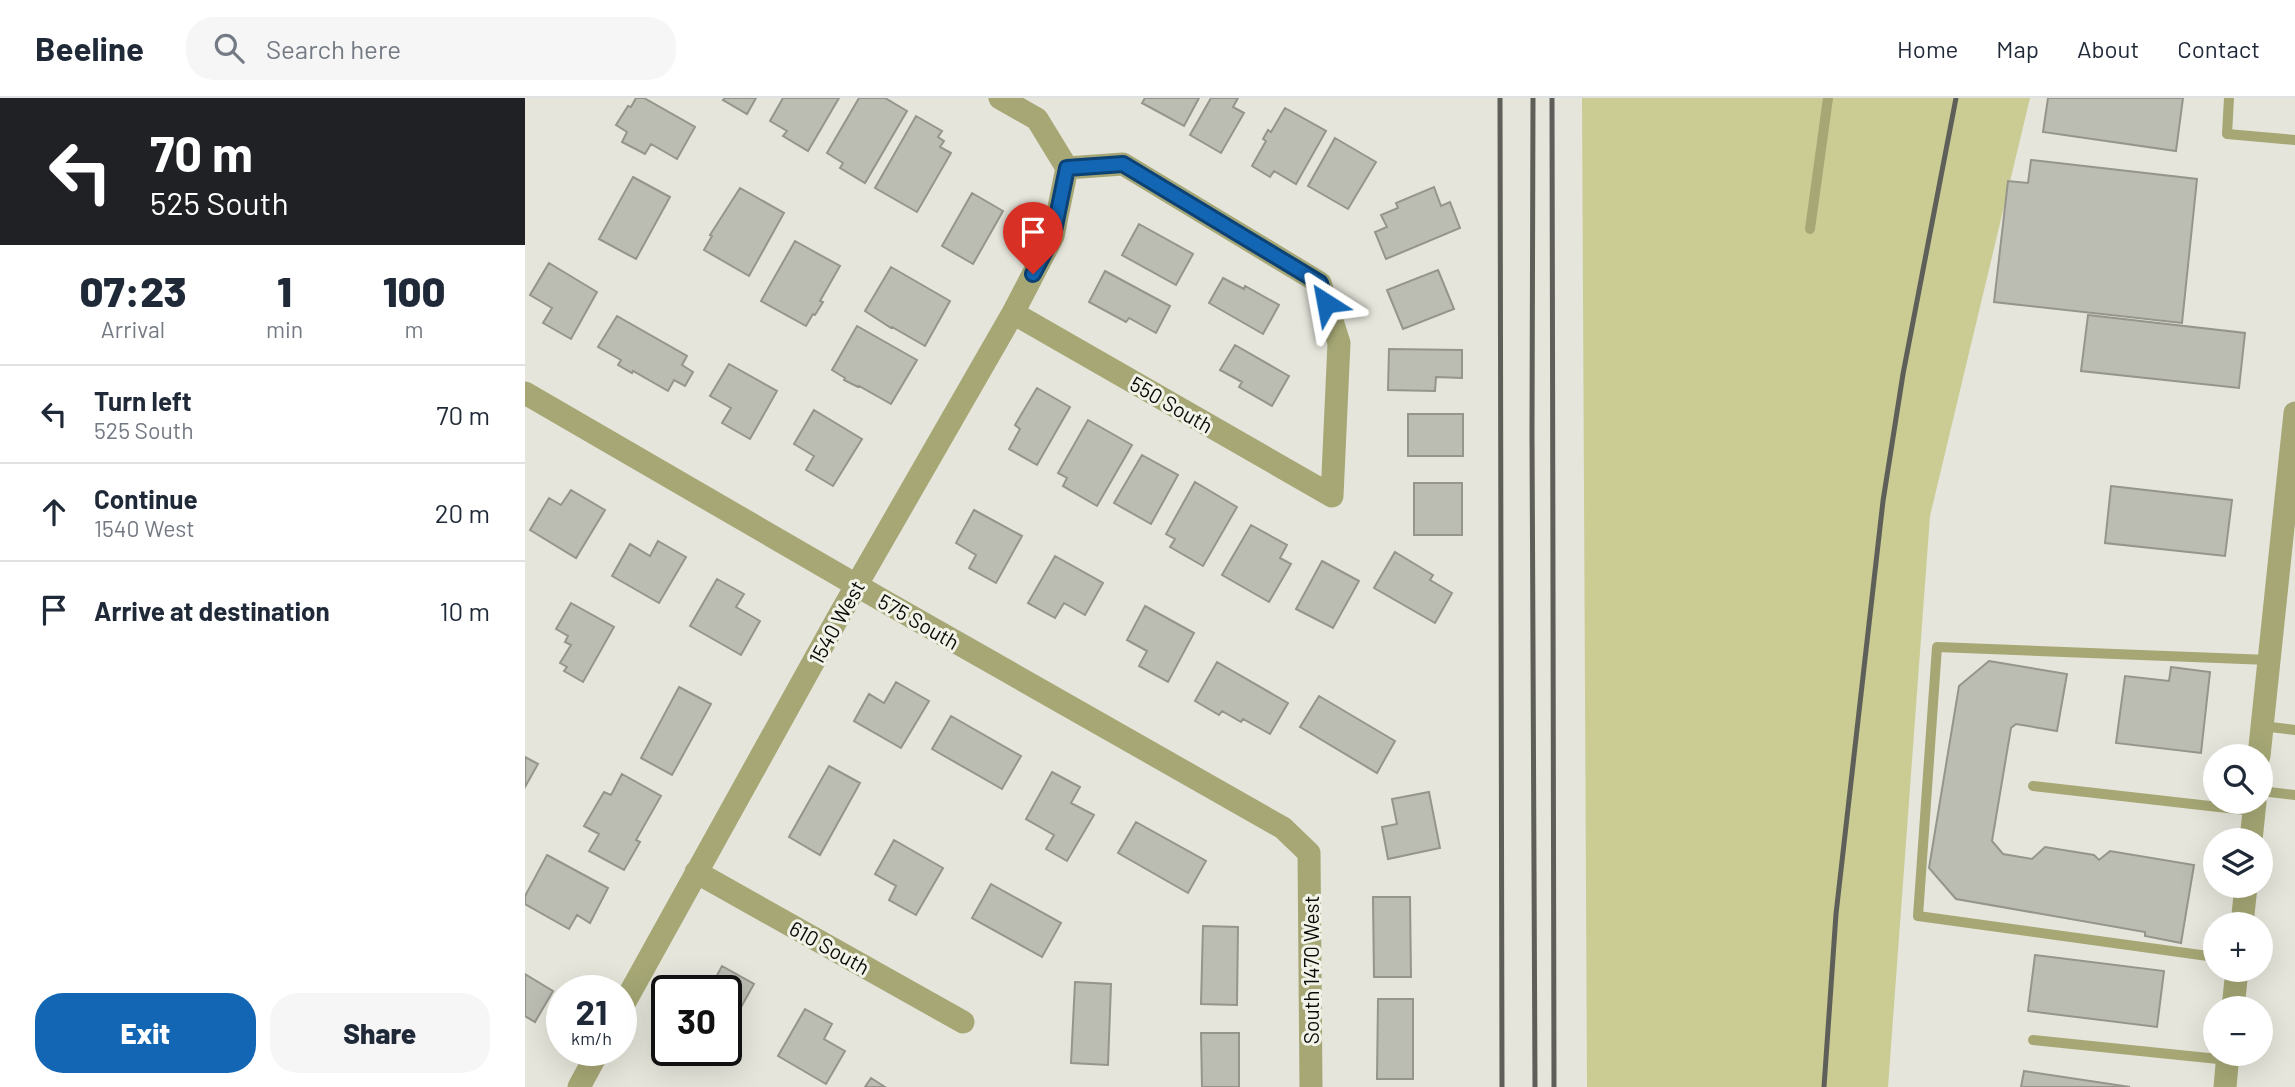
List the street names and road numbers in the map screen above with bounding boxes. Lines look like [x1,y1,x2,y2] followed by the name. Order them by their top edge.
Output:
[1126,370,1218,438] street label: 550 South
[803,576,869,668] street label: 1540 West
[874,588,964,654] street label: 575 South
[1298,896,1323,1044] street label: South 1470 West
[786,915,874,979] street label: 610 South

